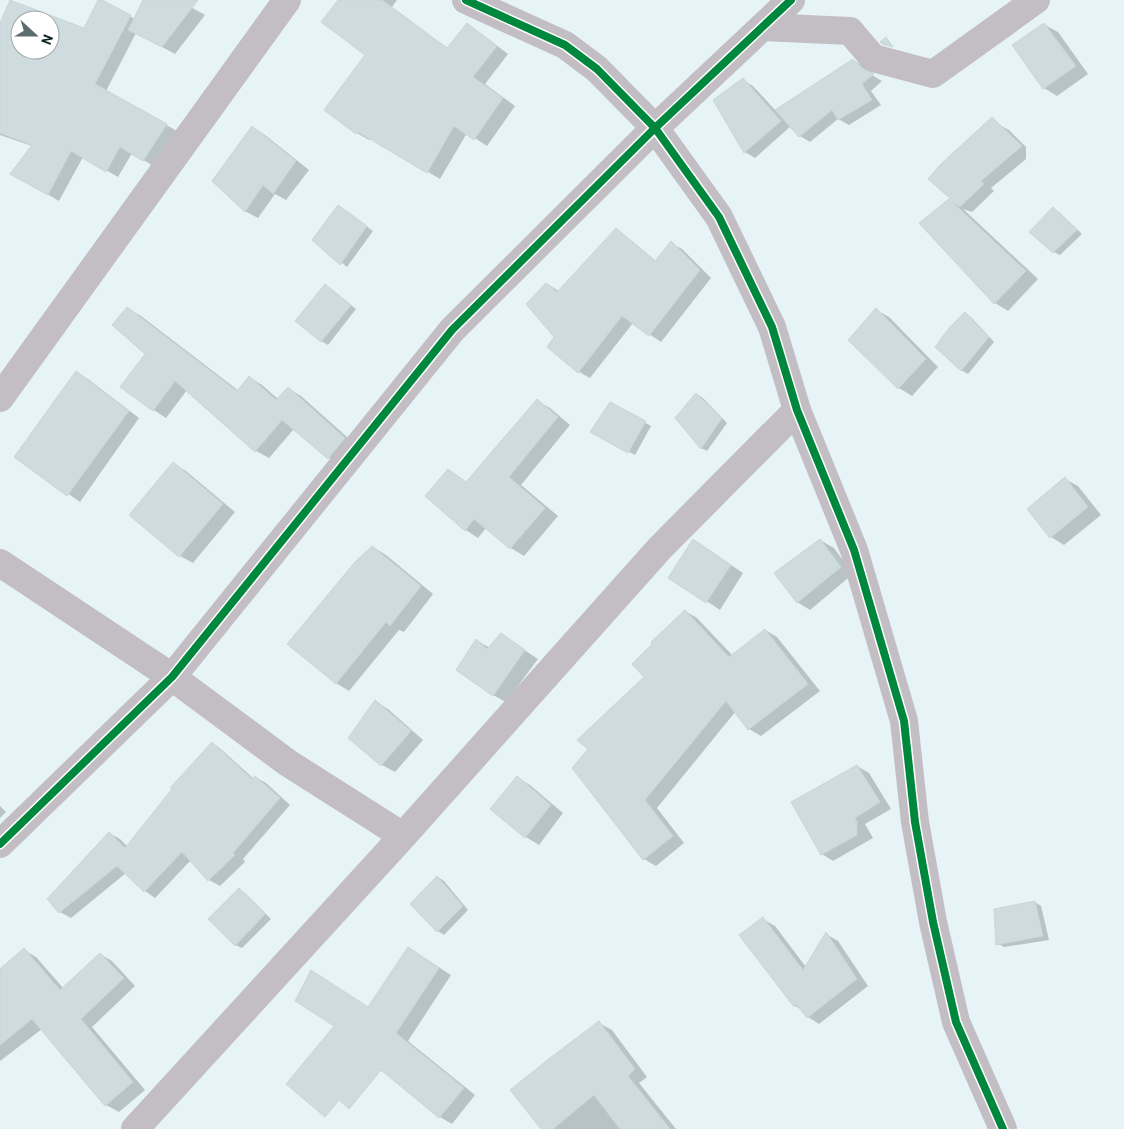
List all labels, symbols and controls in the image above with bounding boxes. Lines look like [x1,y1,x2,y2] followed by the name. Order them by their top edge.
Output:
[10,10,60,60] north arrow
[38,32,57,47] text: N

